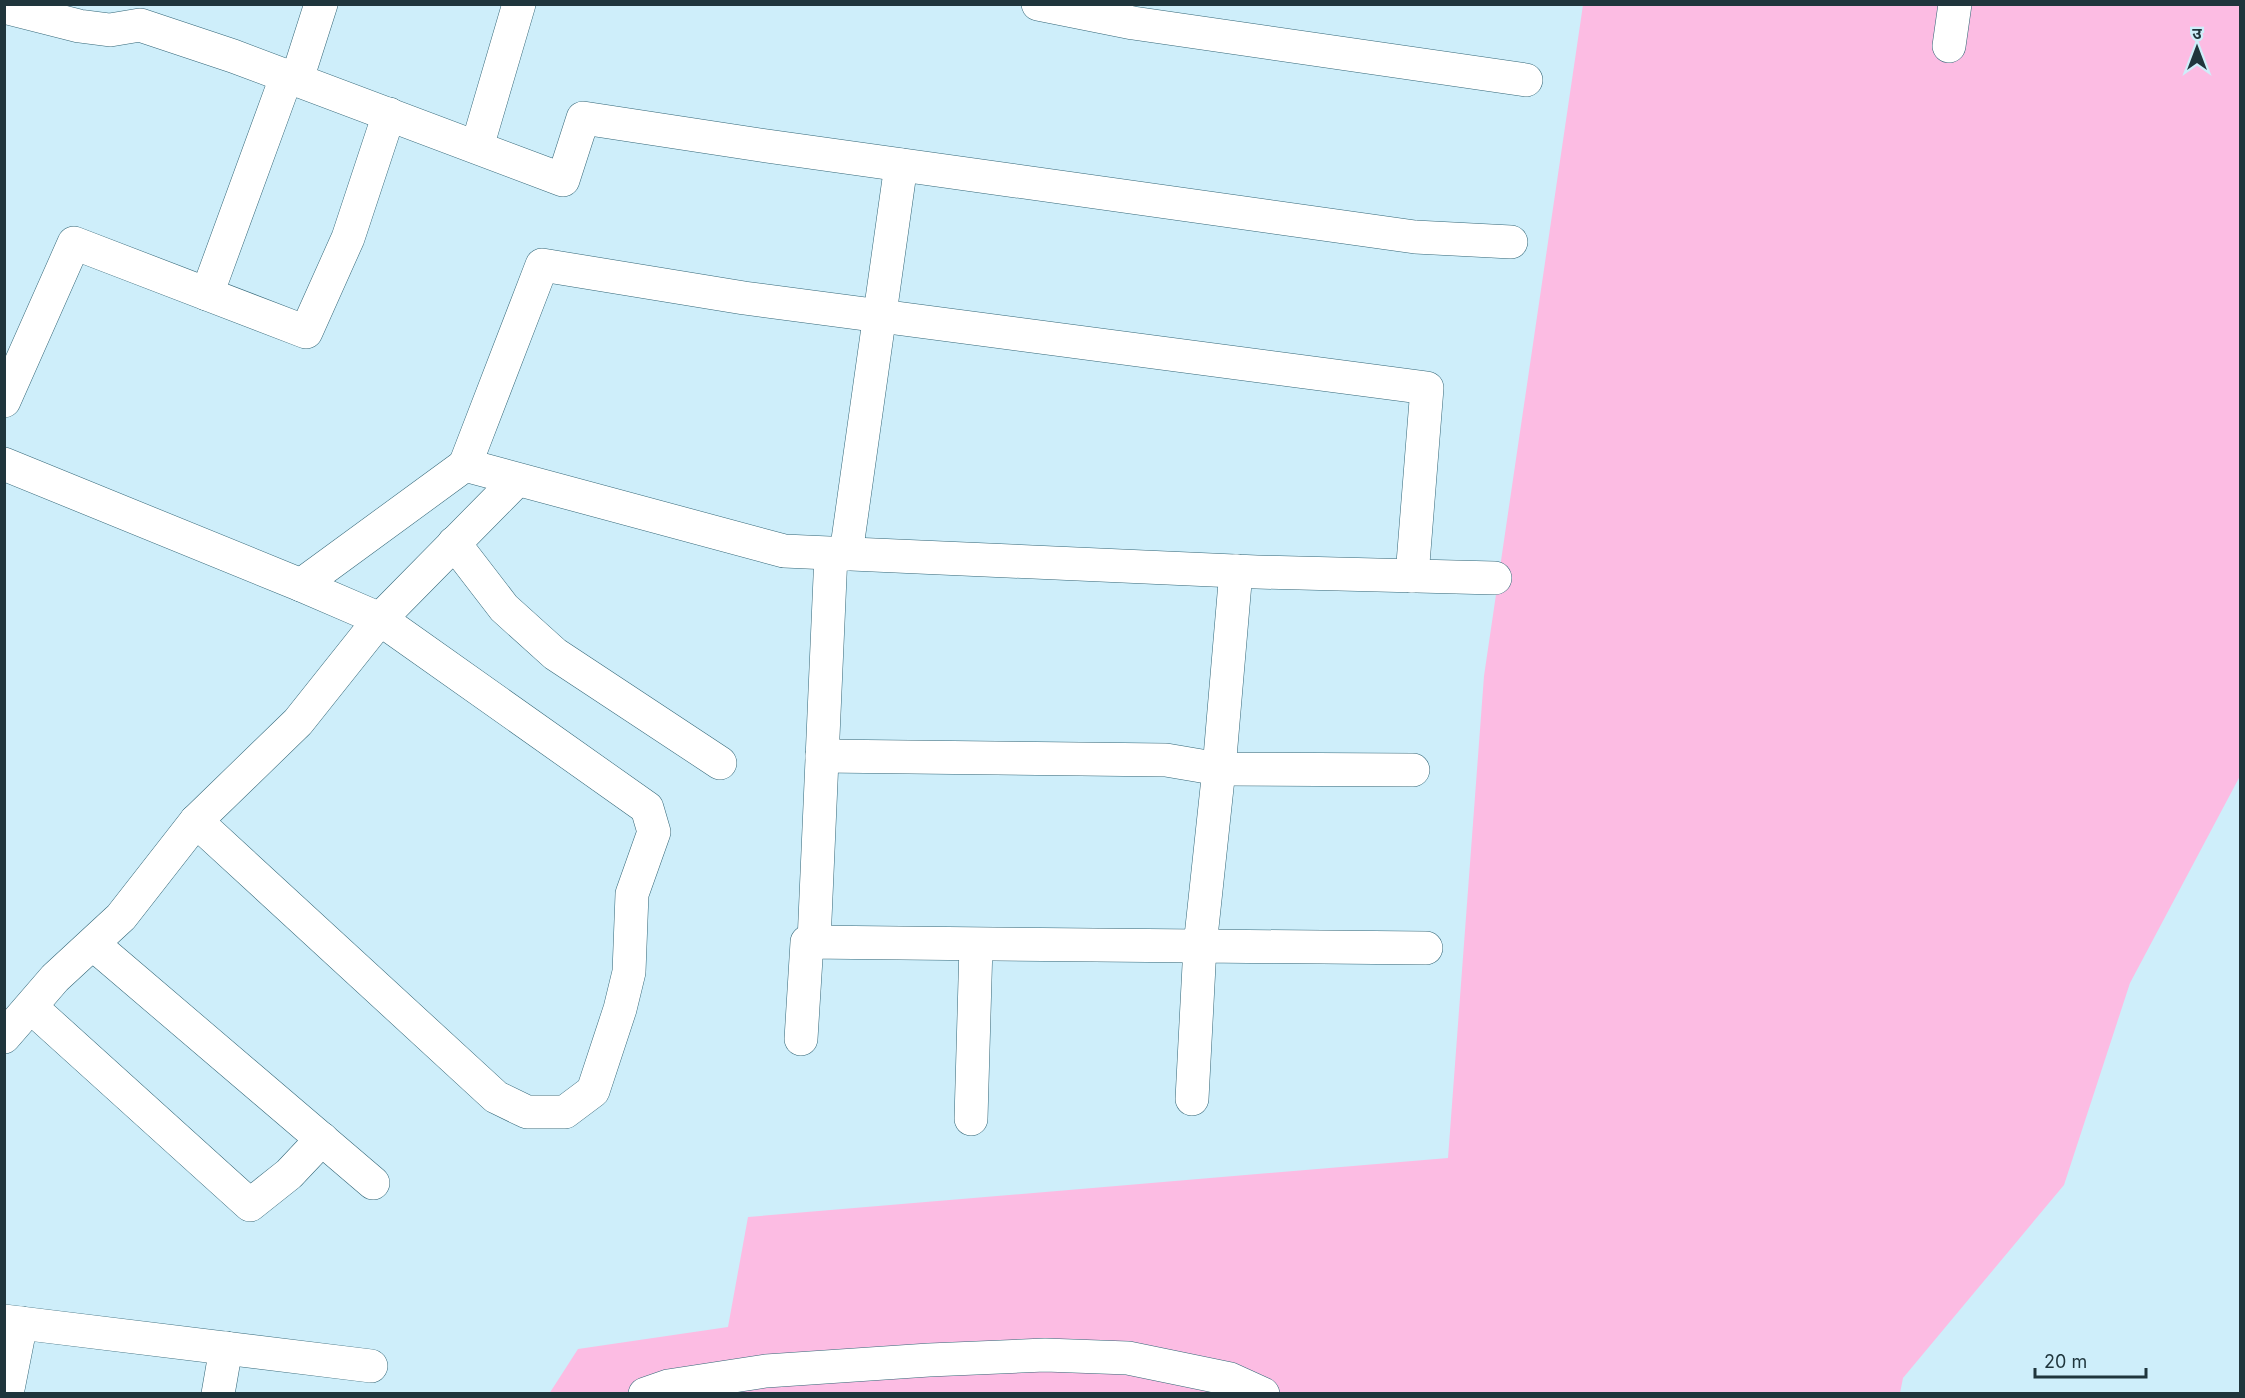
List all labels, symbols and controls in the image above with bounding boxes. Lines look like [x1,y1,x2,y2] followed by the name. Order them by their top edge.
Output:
[2167,18,2227,78] north arrow
[2192,23,2202,43] text: उ
[2035,1341,2146,1379] scale bar
[2044,1351,2087,1372] text: 20 m

